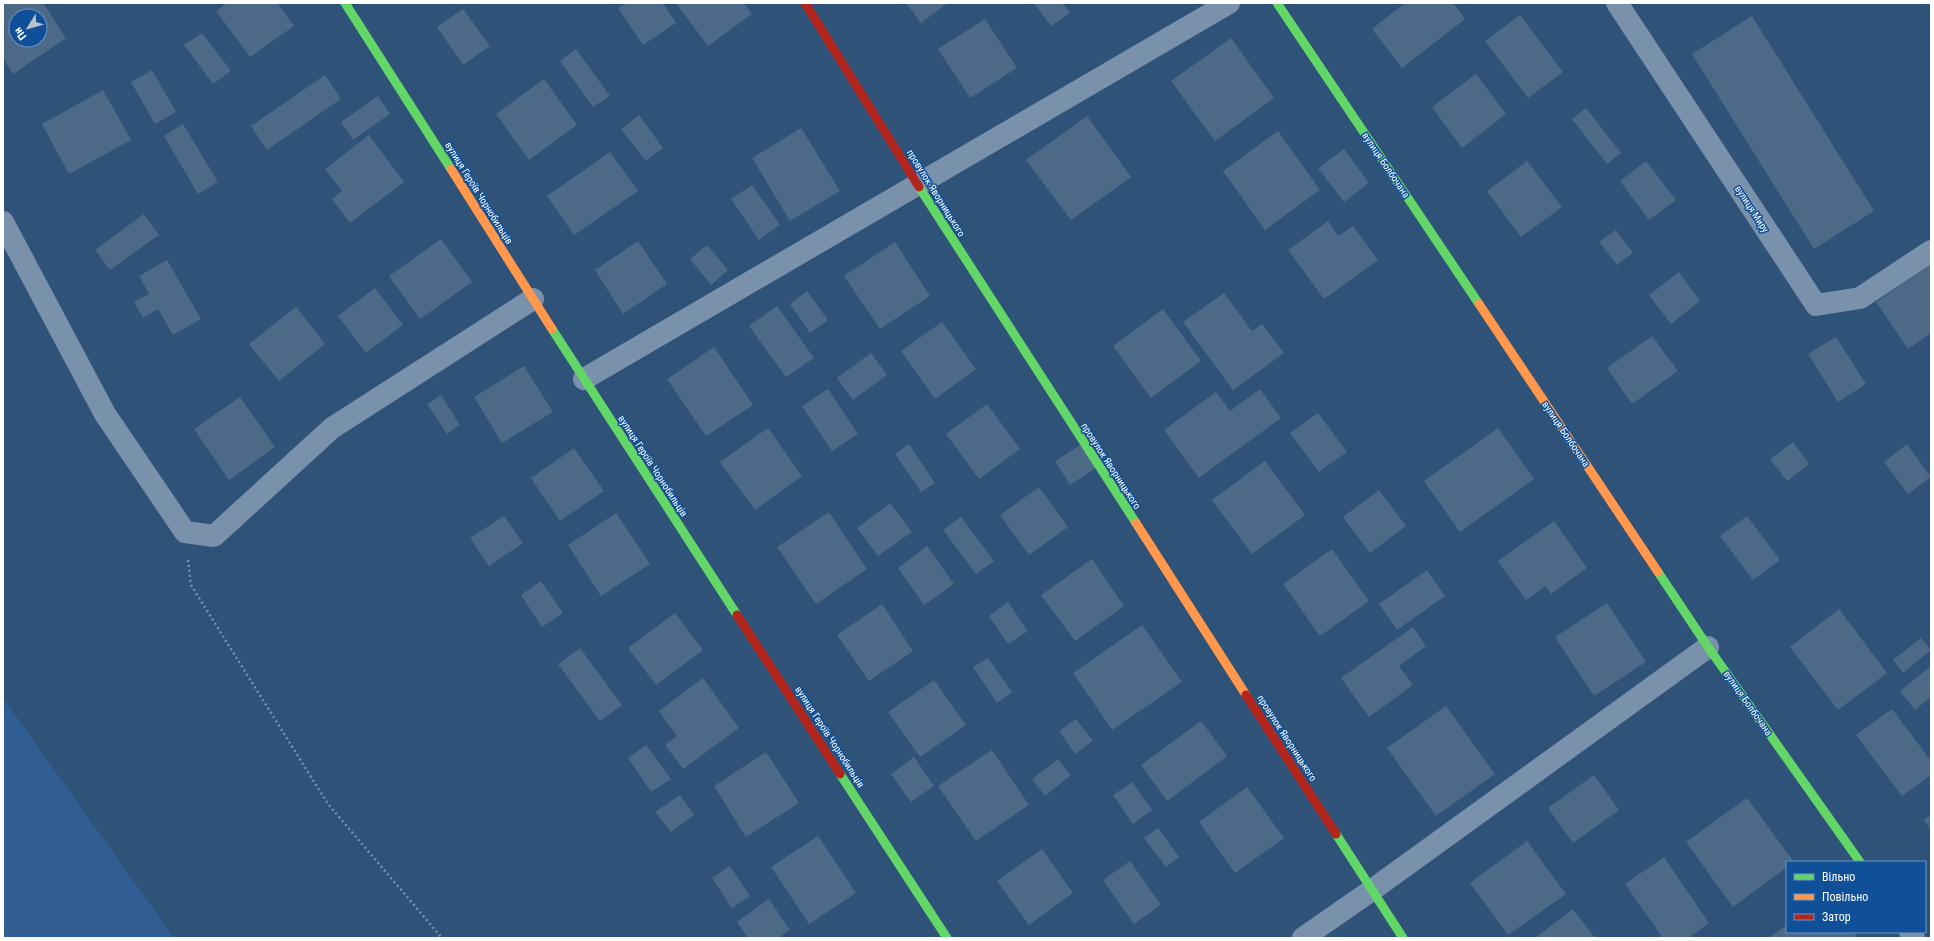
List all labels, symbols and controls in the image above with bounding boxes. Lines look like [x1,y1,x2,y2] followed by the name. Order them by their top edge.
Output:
[8,8,48,48] north arrow
[12,25,29,43] text: Пн
[1360,130,1412,200] street label: вулиця Болбочана
[443,140,515,246] street label: вулиця Героїв Чорнобильців
[905,148,967,238] street label: провулок Яворницького
[1733,184,1771,234] street label: вулиця Миру
[1540,399,1592,469] street label: вулиця Болбочана
[616,413,690,519] street label: вулиця Героїв Чорнобильців
[1079,421,1143,511] street label: провулок Яворницького
[1722,669,1775,738] street label: вулиця Болбочана
[793,684,867,790] street label: вулиця Героїв Чорнобильців
[1255,693,1319,783] street label: провулок Яворницького
[1786,861,1926,933] legend
[1822,870,1855,884] text: Вільно
[1822,890,1868,904] text: Повільно
[1822,910,1851,924] text: Затор

